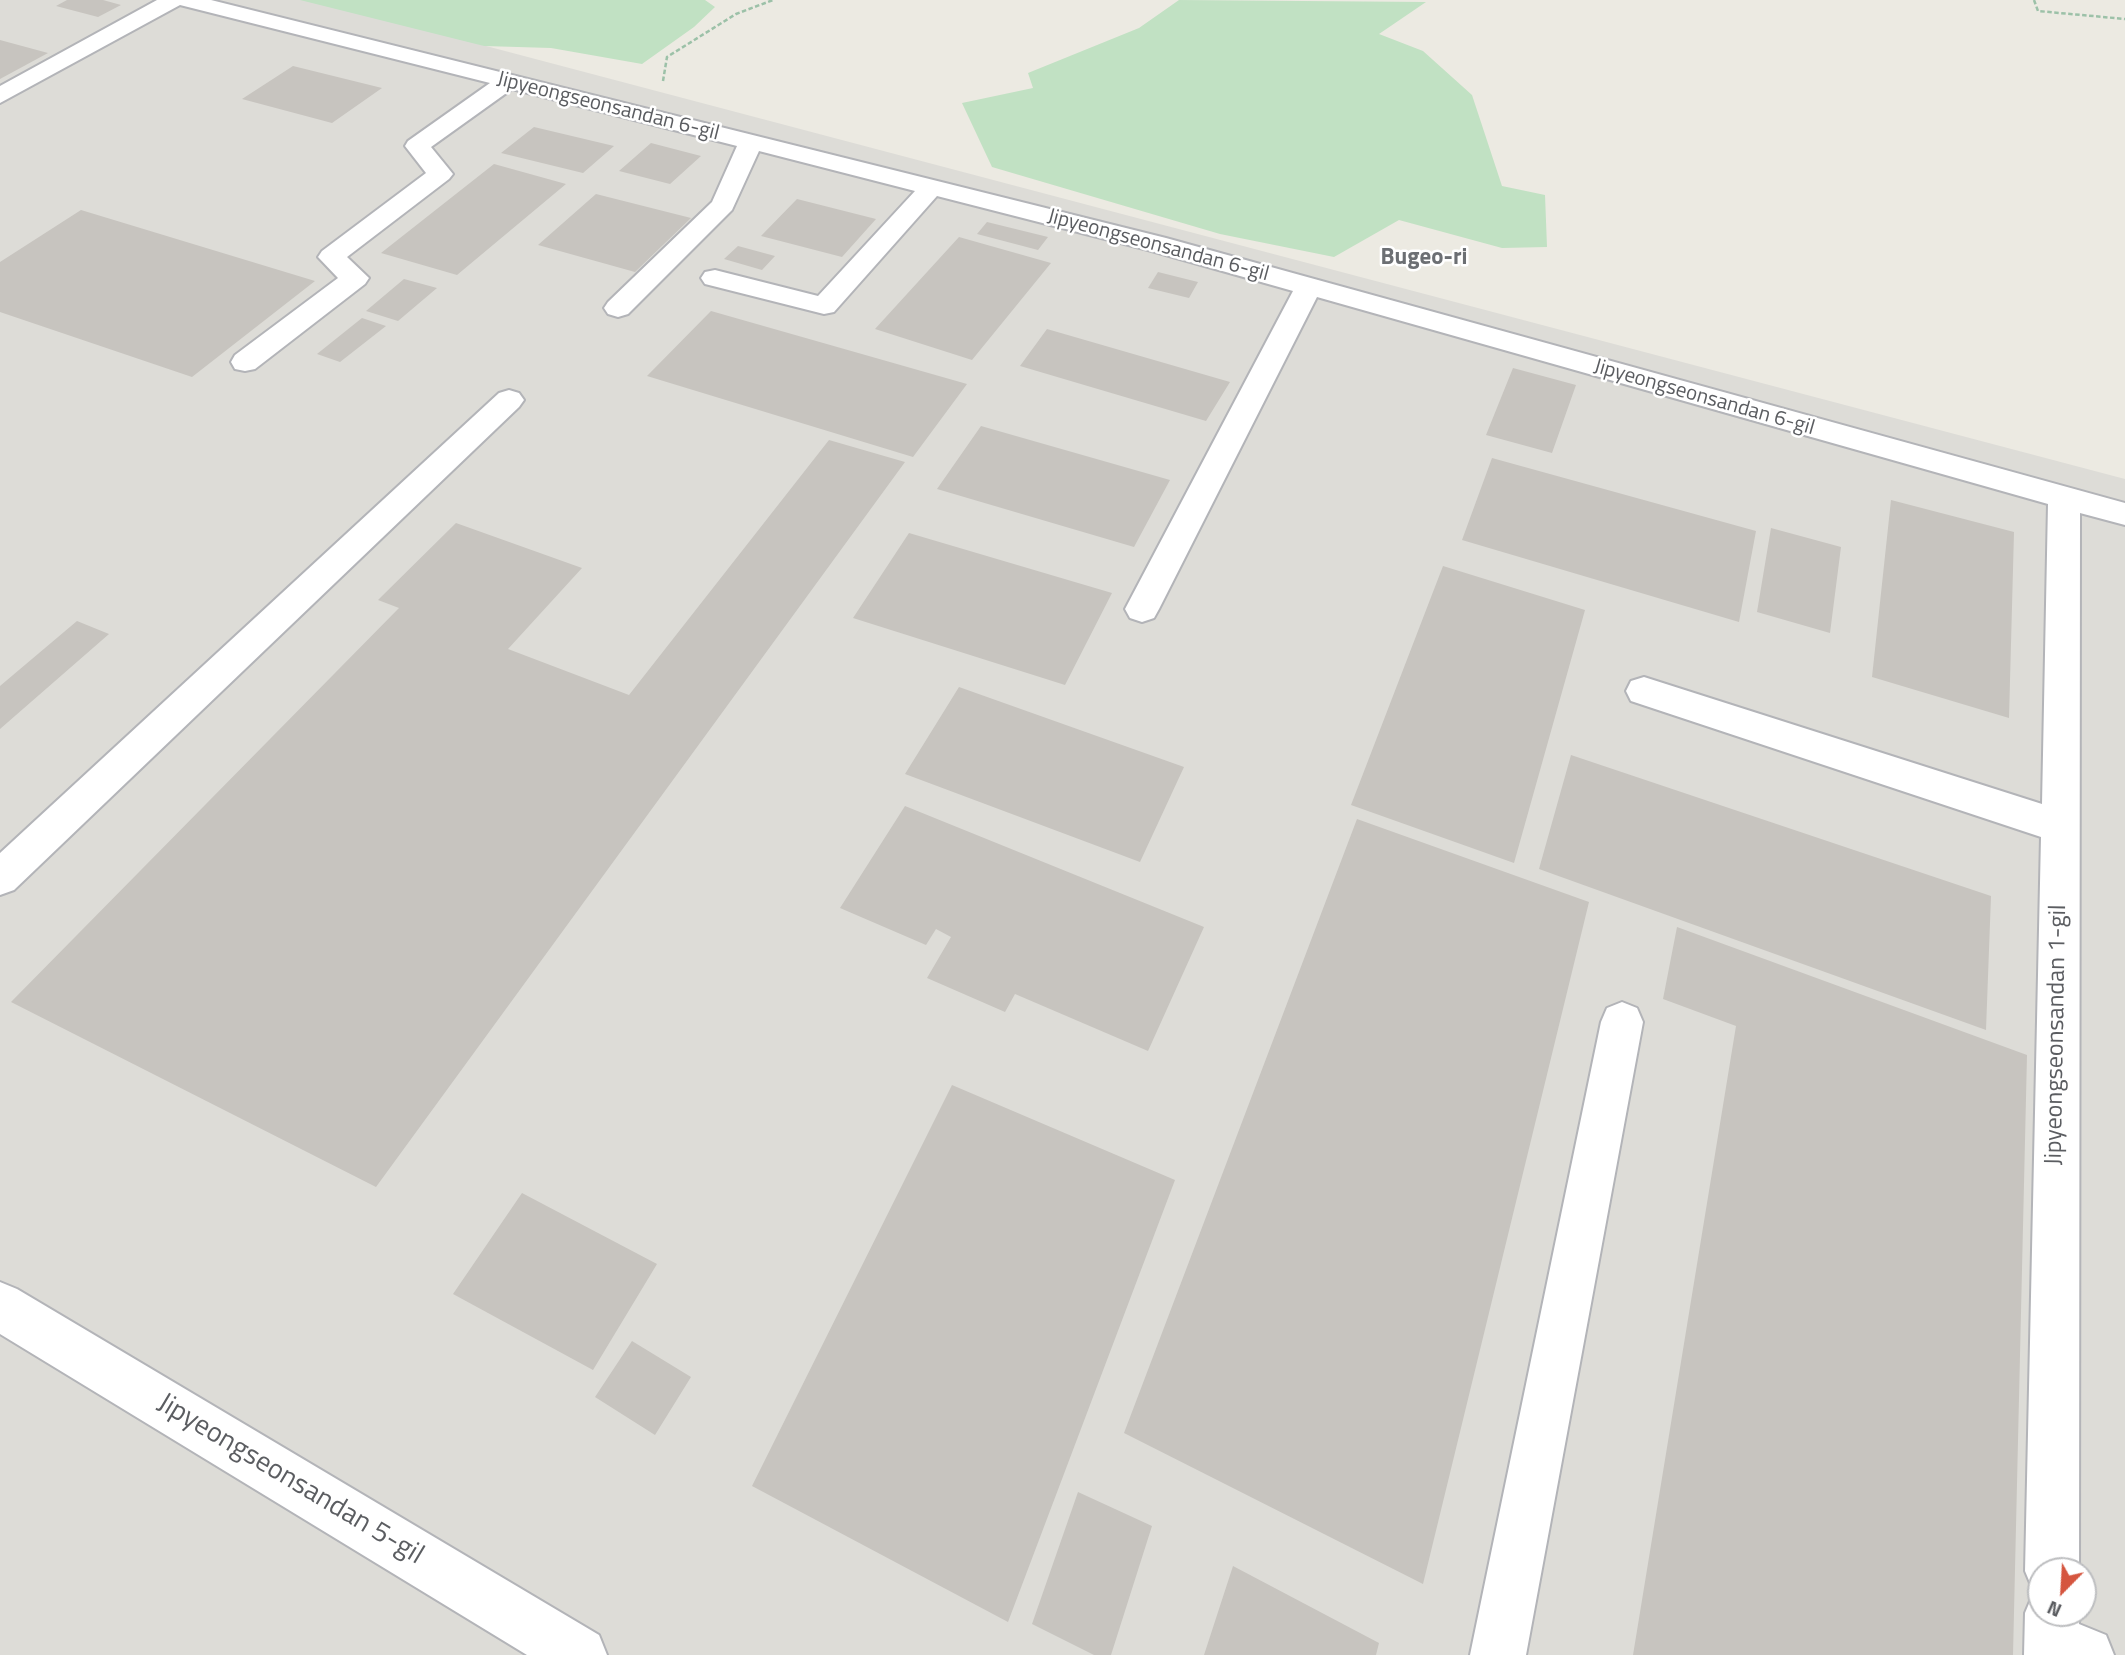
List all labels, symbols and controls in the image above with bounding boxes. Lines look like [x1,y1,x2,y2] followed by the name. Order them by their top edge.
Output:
[494,67,722,147] street label: Jipyeongseonsandan 6-gil
[1044,204,1272,288] street label: Jipyeongseonsandan 6-gil
[1381,244,1467,272] district label: Bugeo-ri
[1591,354,1817,442] street label: Jipyeongseonsandan 6-gil
[2040,904,2074,1166] street label: Jipyeongseonsandan 1-gil
[151,1387,429,1573] street label: Jipyeongseonsandan 5-gil
[2027,1557,2097,1627] north arrow
[2042,1594,2066,1626] text: N

